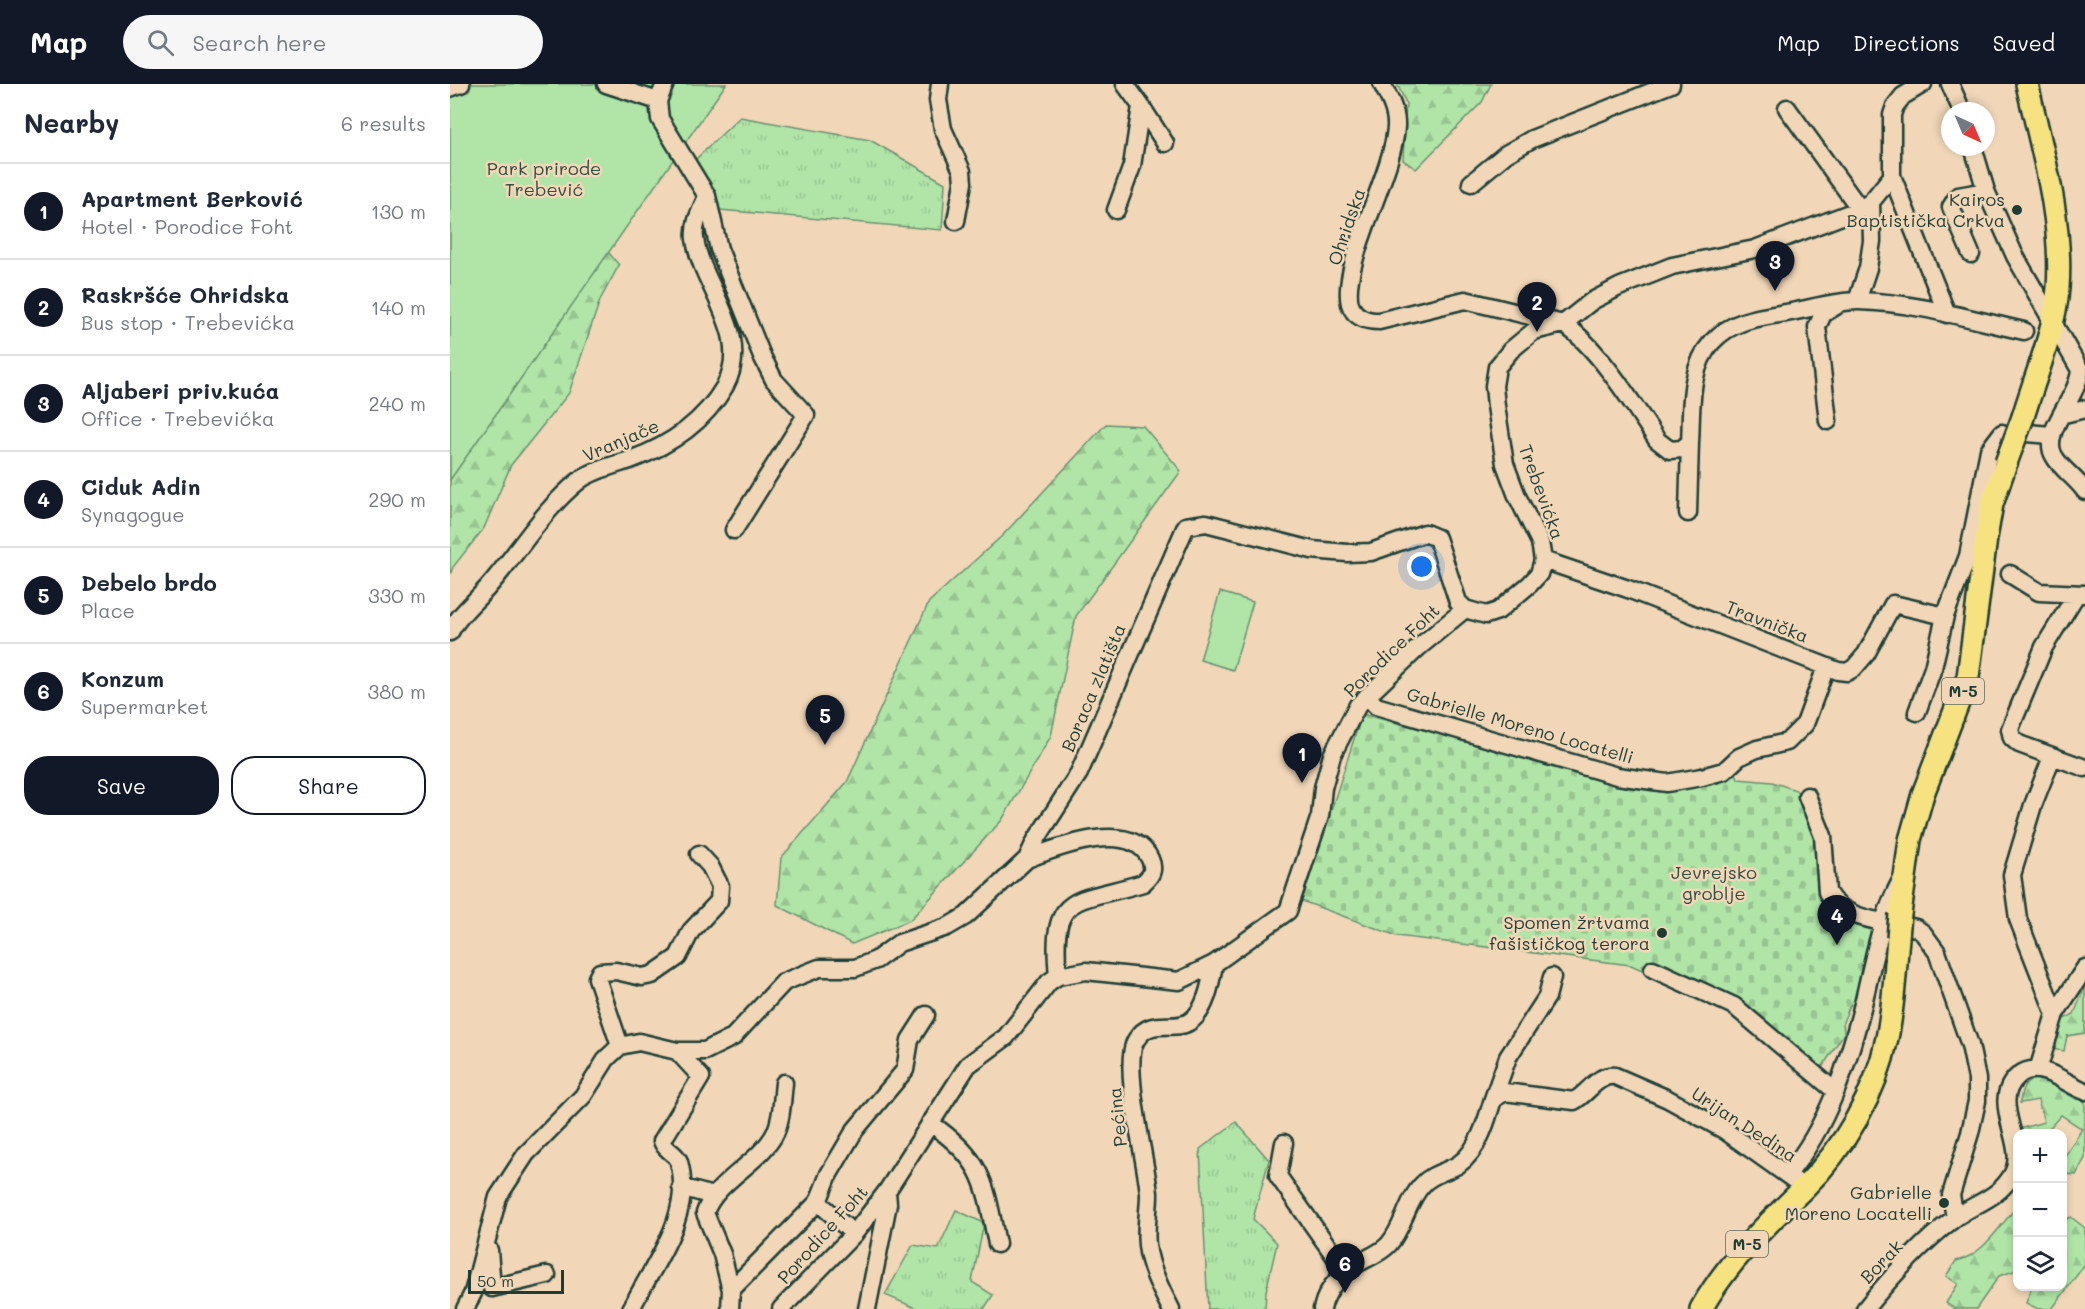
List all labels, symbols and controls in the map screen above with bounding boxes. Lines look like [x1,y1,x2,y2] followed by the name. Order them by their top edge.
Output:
[123,15,543,69] search box
[30,24,87,60] text: Map
[144,26,177,59] icon: search
[192,28,326,57] text: Search here
[1777,29,1820,56] text: Map
[1853,29,1960,56] text: Directions
[1993,29,2055,56] text: Saved
[1941,102,1995,156] north arrow
[24,106,119,140] text: Nearby
[341,110,426,136] text: 6 results
[487,156,601,201] park label: Park prirode Trebević
[81,184,303,213] text: Apartment Berković
[1322,185,1370,268] street label: Ohridska
[1847,187,2005,232] place label: Kairos Baptistička Crkva
[39,198,48,224] text: 1
[371,198,426,224] text: 130 m
[2010,203,2024,217] marker: Kairos Baptistička Crkva
[81,213,293,239] text: Hotel · Porodice Foht
[1756,242,1794,291] pin: 3
[81,280,289,309] text: Raskršće Ohridska
[1518,282,1556,332] pin: 2
[38,294,49,320] text: 2
[371,294,426,320] text: 140 m
[81,309,295,335] text: Bus stop · Trebevićka
[81,376,279,405] text: Aljaberi priv.kuća
[38,390,50,416] text: 3
[368,390,426,416] text: 240 m
[81,405,274,431] text: Office · Trebevićka
[579,413,662,467] street label: Vranjače
[1514,441,1570,542] street label: Trebevićka
[81,472,200,501] text: Ciduk Adin
[37,486,50,512] text: 4
[368,486,426,512] text: 290 m
[81,501,185,527] text: Synagogue
[1407,552,1436,581] your location
[81,568,217,597] text: Debelo brdo
[38,582,49,608] text: 5
[368,582,426,608] text: 330 m
[1723,594,1812,648] street label: Travnička
[81,597,135,623] text: Place
[1338,598,1444,702] street label: Porodice Foht
[1055,620,1131,755] street label: Boraca zlatišta
[81,664,164,693] text: Konzum
[37,678,50,704] text: 6
[368,678,426,704] text: 380 m
[1942,678,1984,704] road number: M-5
[1404,681,1636,769] street label: Gabrielle Moreno Locatelli
[81,693,208,719] text: Supermarket
[806,696,844,745] pin: 5
[1282,734,1322,783] pin: 1
[24,756,219,815] button: Save
[231,756,426,815] button: Share
[1671,860,1757,905] park label: Jevrejsko groblje
[1818,896,1856,945] pin: 4
[1489,910,1650,955] place label: Spomen žrtvama fašističkog terora
[1655,926,1669,940] marker: Spomen žrtvama fašističkog terora
[1687,1081,1802,1167] street label: Urijan Dedina
[1102,1086,1132,1148] street label: Pećina
[2013,1129,2067,1291] map controls
[2013,1129,2067,1183] button: +
[772,1180,873,1289] street label: Porodice Foht
[1785,1180,1932,1225] place label: Gabrielle Moreno Locatelli
[2013,1183,2067,1237] button: −
[1937,1196,1951,1210] marker: Gabrielle Moreno Locatelli
[1726,1231,1768,1257] road number: M-5
[1855,1234,1908,1288] street label: Borak
[2013,1237,2067,1291] button: layers
[1326,1244,1364,1293] pin: 6
[468,1267,564,1294] scale bar
[477,1270,514,1291] text: 50 m

